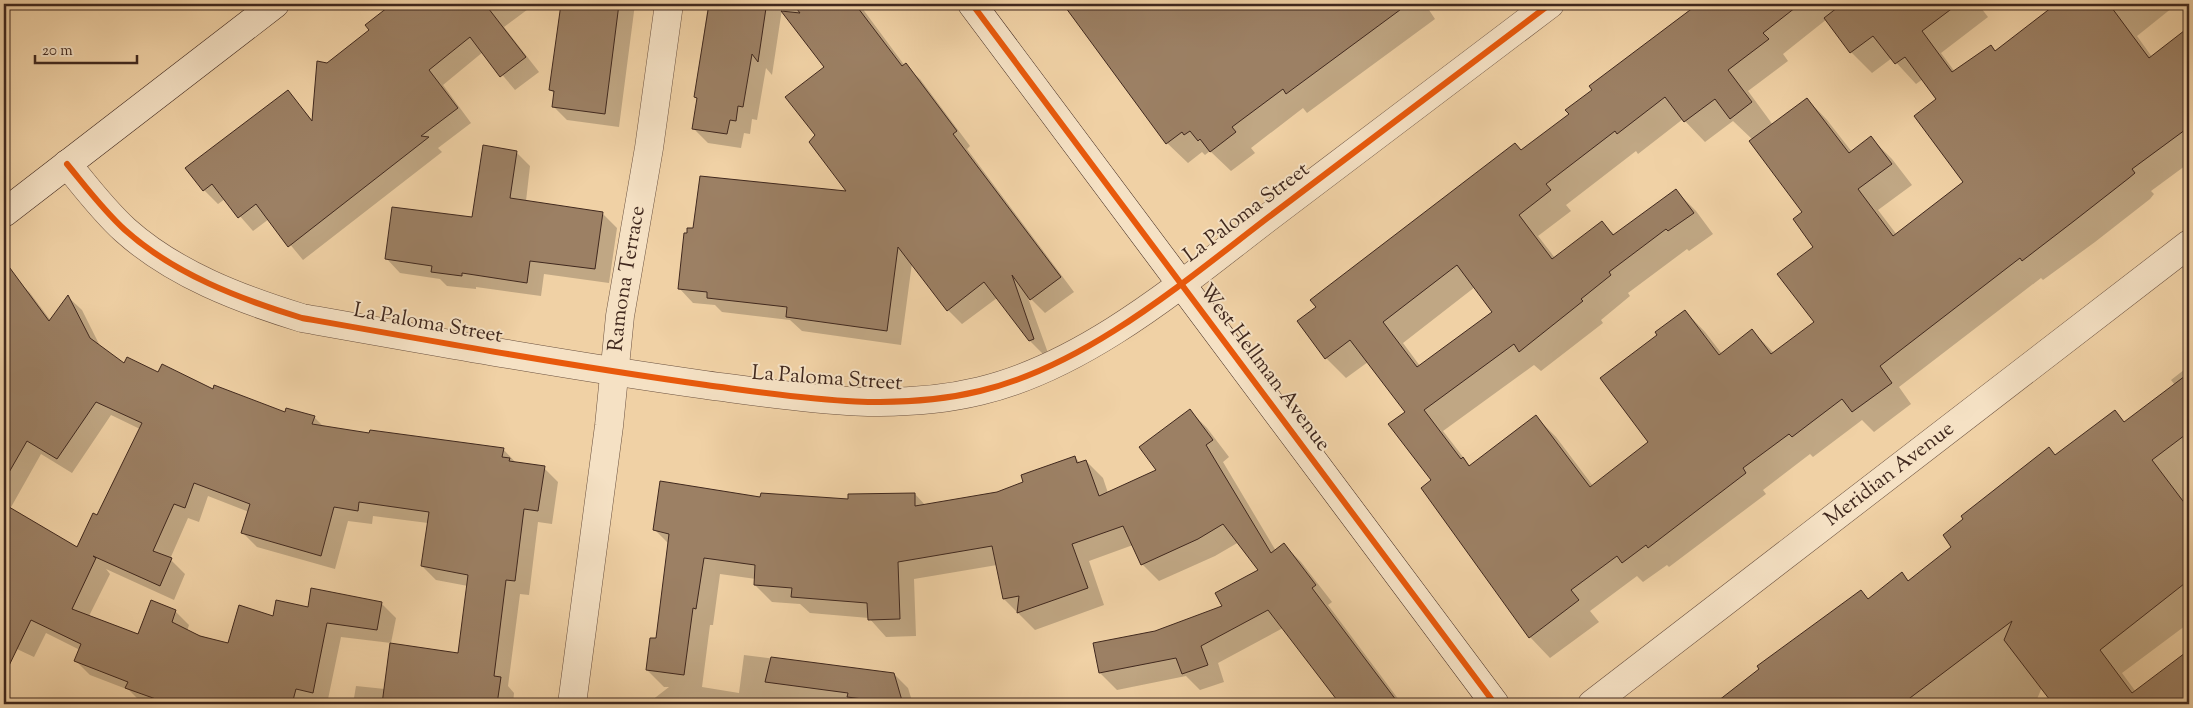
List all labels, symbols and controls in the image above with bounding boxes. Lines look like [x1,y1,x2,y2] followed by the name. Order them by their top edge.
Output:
[35,32,138,64] scale bar
[42,41,73,62] text: 20 m
[1178,156,1316,270] street label: La Paloma Street
[602,203,654,353] street label: Ramona Terrace
[1191,278,1337,458] street label: West Hellman Avenue
[351,296,505,352] street label: La Paloma Street
[751,359,903,399] street label: La Paloma Street
[1818,415,1961,534] street label: Meridian Avenue

